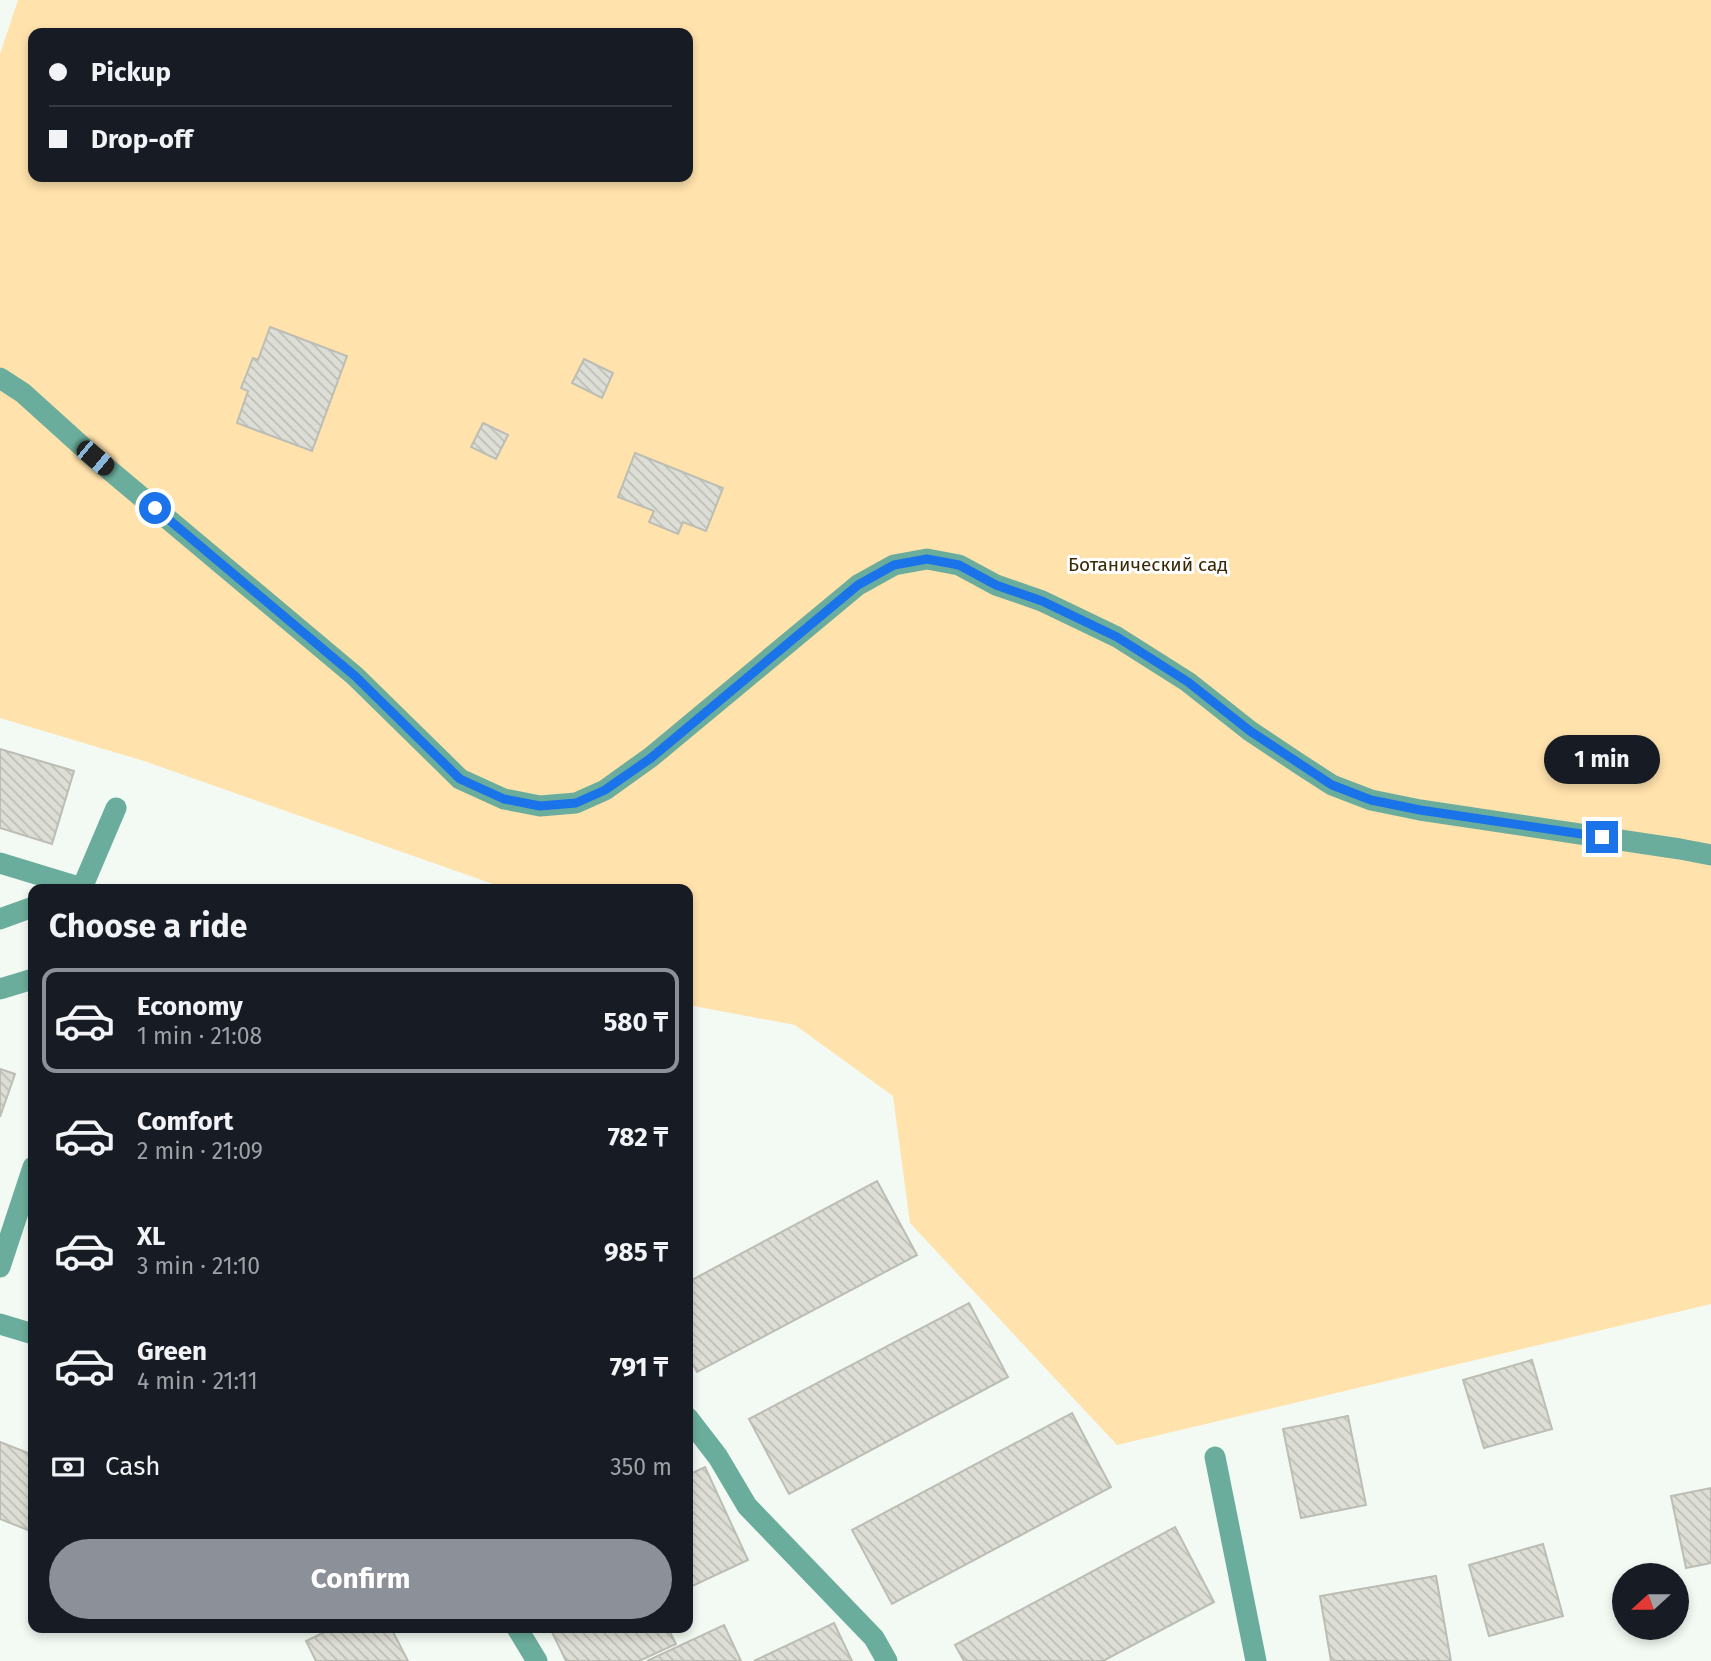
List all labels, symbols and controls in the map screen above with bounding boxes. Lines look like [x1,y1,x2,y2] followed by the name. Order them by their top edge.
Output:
[91,57,171,88] text: Pickup
[91,124,193,155] text: Drop-off
[73,436,118,480] car
[139,492,171,524] route start
[1068,553,1228,576] park label: Ботанический сад
[1544,736,1660,784] callout: 1 min
[1574,745,1630,773] text: 1 min
[1586,821,1618,853] route end
[49,907,247,945] text: Choose a ride
[53,989,116,1052] icon: car
[137,991,243,1022] text: Economy
[603,1007,668,1038] text: 580 ₸
[137,1022,262,1050] text: 1 min · 21:08
[53,1104,116,1167] icon: car
[137,1106,233,1137] text: Comfort
[608,1122,668,1153] text: 782 ₸
[137,1137,263,1165] text: 2 min · 21:09
[53,1219,116,1282] icon: car
[137,1221,165,1252] text: XL
[604,1237,668,1268] text: 985 ₸
[137,1252,260,1280] text: 3 min · 21:10
[53,1334,116,1397] icon: car
[137,1336,207,1367] text: Green
[610,1352,668,1383] text: 791 ₸
[137,1367,258,1395] text: 4 min · 21:11
[49,1448,87,1486] icon: cash
[105,1451,161,1482] text: Cash
[610,1453,672,1481] text: 350 m
[49,1539,672,1619] button: Confirm
[1612,1563,1689,1640] north arrow
[1612,1563,1689,1640] map controls

